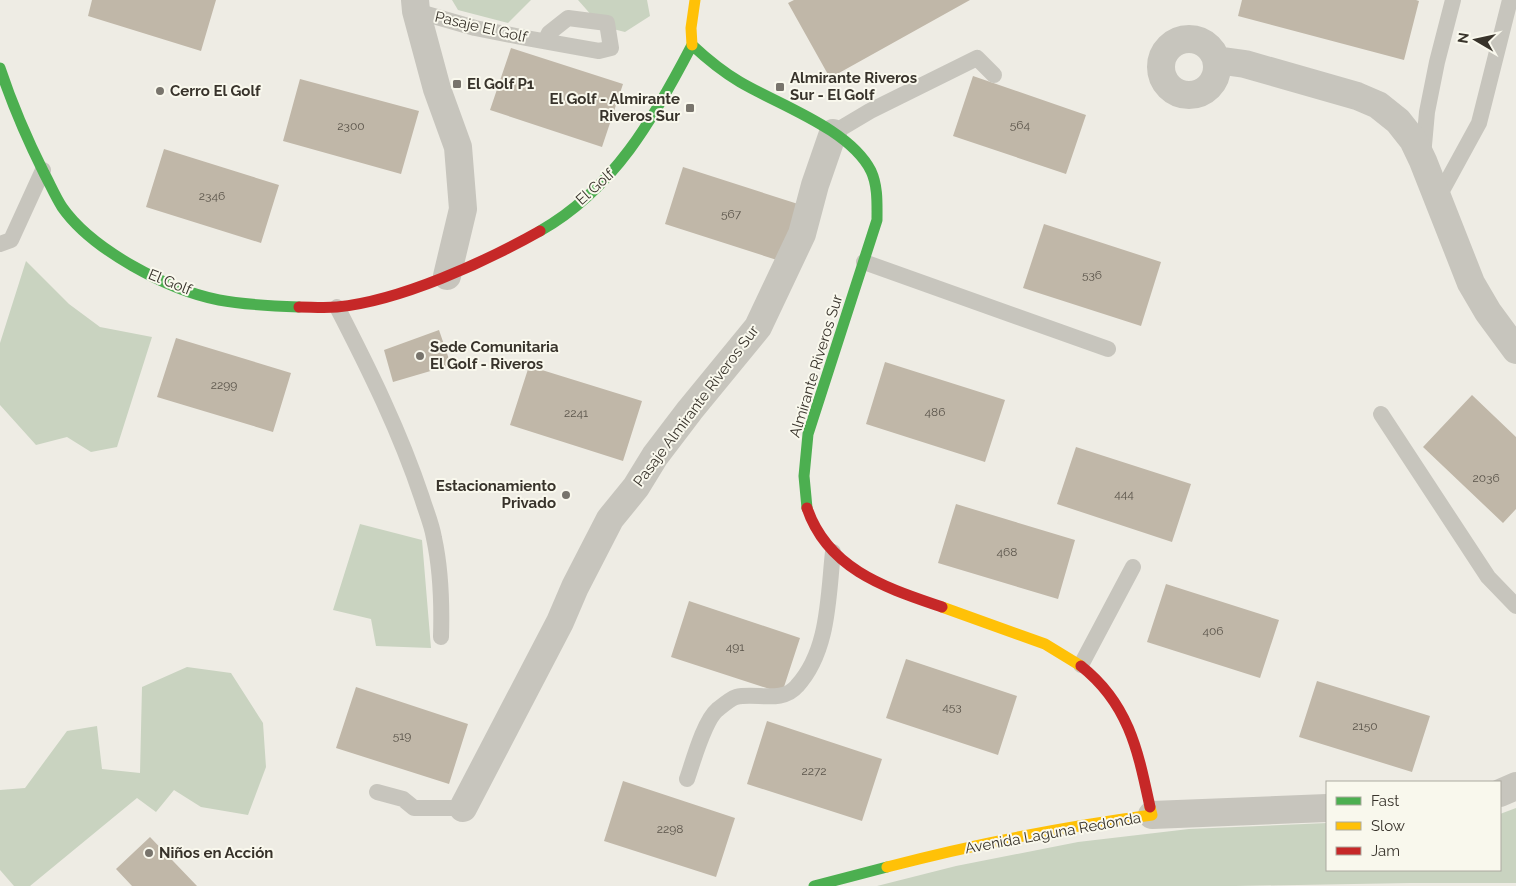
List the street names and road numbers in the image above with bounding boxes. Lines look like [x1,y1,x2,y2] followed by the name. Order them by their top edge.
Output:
[433,8,530,47] street label: Pasaje El Golf
[572,164,619,209] street label: El Golf
[146,265,195,299] street label: El Golf
[786,292,847,440] street label: Almirante Riveros Sur
[630,321,763,490] street label: Pasaje Almirante Riveros Sur
[964,809,1142,857] street label: Avenida Laguna Redonda

